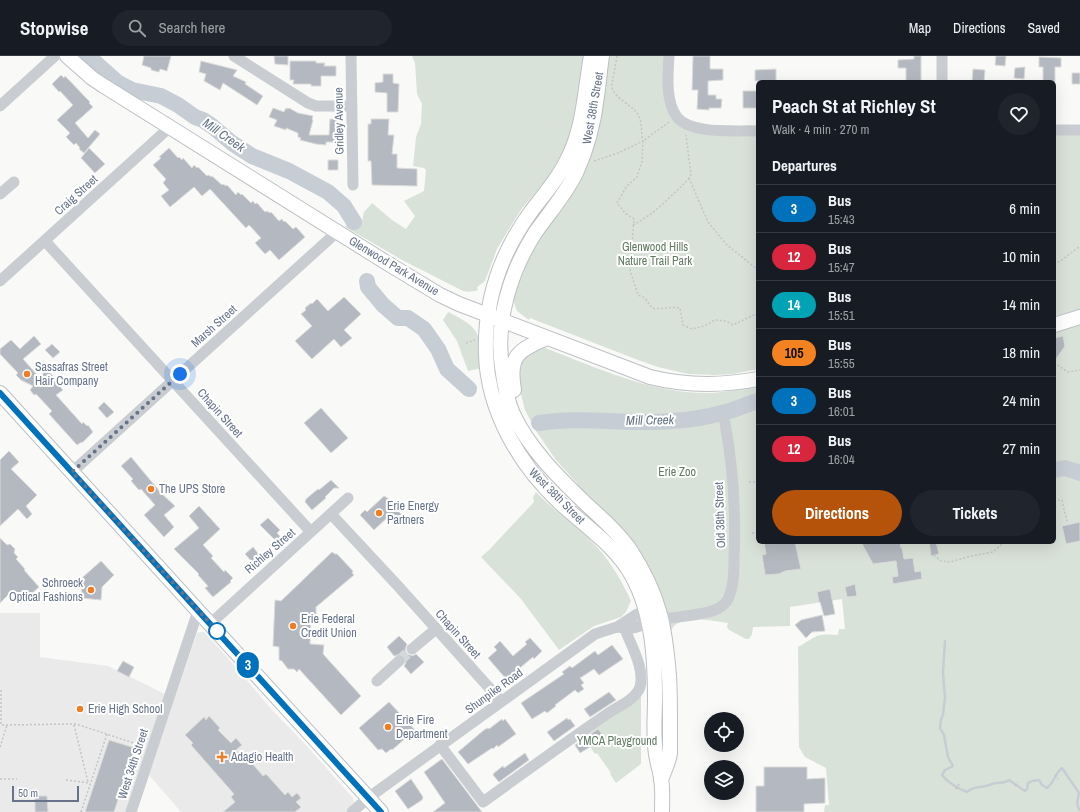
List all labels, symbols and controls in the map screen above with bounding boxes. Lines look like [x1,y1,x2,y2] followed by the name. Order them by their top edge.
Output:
[112,10,392,46] search box
[20,15,88,41] text: Stopwise
[126,17,148,39] icon: search
[158,17,225,38] text: Search here
[909,19,931,37] text: Map
[953,19,1005,37] text: Directions
[1027,19,1060,37] text: Saved
[579,70,607,145] street label: West 38th Street
[330,87,348,155] street label: Gridley Avenue
[772,93,936,119] text: Peach St at Richley St
[998,93,1040,135] button: heart
[199,114,249,156] water label: Mill Creek
[772,121,869,138] text: Walk · 4 min · 270 m
[772,155,837,176] text: Departures
[51,171,101,219] street label: Craig Street
[828,190,851,211] text: Bus
[1009,198,1040,219] text: 6 min
[791,200,797,218] text: 3
[828,211,855,228] text: 15:43
[346,233,442,299] street label: Glenwood Park Avenue
[828,238,851,259] text: Bus
[618,239,692,269] park label: Glenwood Hills Nature Trail Park
[1002,246,1040,267] text: 10 min
[788,248,800,266] text: 12
[828,259,855,276] text: 15:47
[828,286,851,307] text: Bus
[1002,294,1040,315] text: 14 min
[788,296,800,314] text: 14
[188,301,240,351] street label: Marsh Street
[828,307,855,324] text: 15:51
[828,334,851,355] text: Bus
[1002,342,1040,363] text: 18 min
[784,344,804,362] text: 105
[828,355,855,372] text: 15:55
[35,359,108,389] place label: Sassafras Street Hair Company
[170,364,190,384] your location
[22,369,32,379] marker: Sassafras Street Hair Company
[828,382,851,403] text: Bus
[194,385,246,441] street label: Chapin Street
[1002,390,1040,411] text: 24 min
[791,392,797,410] text: 3
[828,403,855,420] text: 16:01
[626,411,675,429] water label: Mill Creek
[828,430,851,451] text: Bus
[1002,438,1040,459] text: 27 min
[788,440,800,458] text: 12
[828,451,855,468] text: 16:04
[525,464,589,528] street label: West 38th Street
[658,464,696,480] park label: Erie Zoo
[159,481,225,497] place label: The UPS Store
[711,481,729,548] street label: Old 38th Street
[146,484,156,494] marker: The UPS Store
[772,490,902,536] button: Directions
[910,490,1040,536] button: Tickets
[387,498,439,528] place label: Erie Energy Partners
[374,508,384,518] marker: Erie Energy Partners
[241,525,299,577] street label: Richley Street
[9,575,83,605] place label: Schroeck Optical Fashions
[86,585,96,595] marker: Schroeck Optical Fashions
[432,606,484,662] street label: Chapin Street
[301,611,357,641] place label: Erie Federal Credit Union
[288,621,298,631] marker: Erie Federal Credit Union
[208,622,226,640] unlabelled marker
[235,652,261,678] line badge: 3
[245,656,251,674] text: 3
[462,665,526,717] street label: Shunpike Road
[88,701,162,717] place label: Erie High School
[75,704,85,714] marker: Erie High School
[396,712,448,742] place label: Erie Fire Department
[704,712,744,800] map controls
[704,712,744,752] button: locate
[383,722,393,732] marker: Erie Fire Department
[114,727,152,801] street label: West 34th Street
[577,733,657,749] park label: YMCA Playground
[230,749,293,765] place label: Adagio Health
[216,751,228,763] marker: Adagio Health
[704,760,744,800] button: layers
[12,784,79,803] scale bar
[18,786,38,800] text: 50 m

